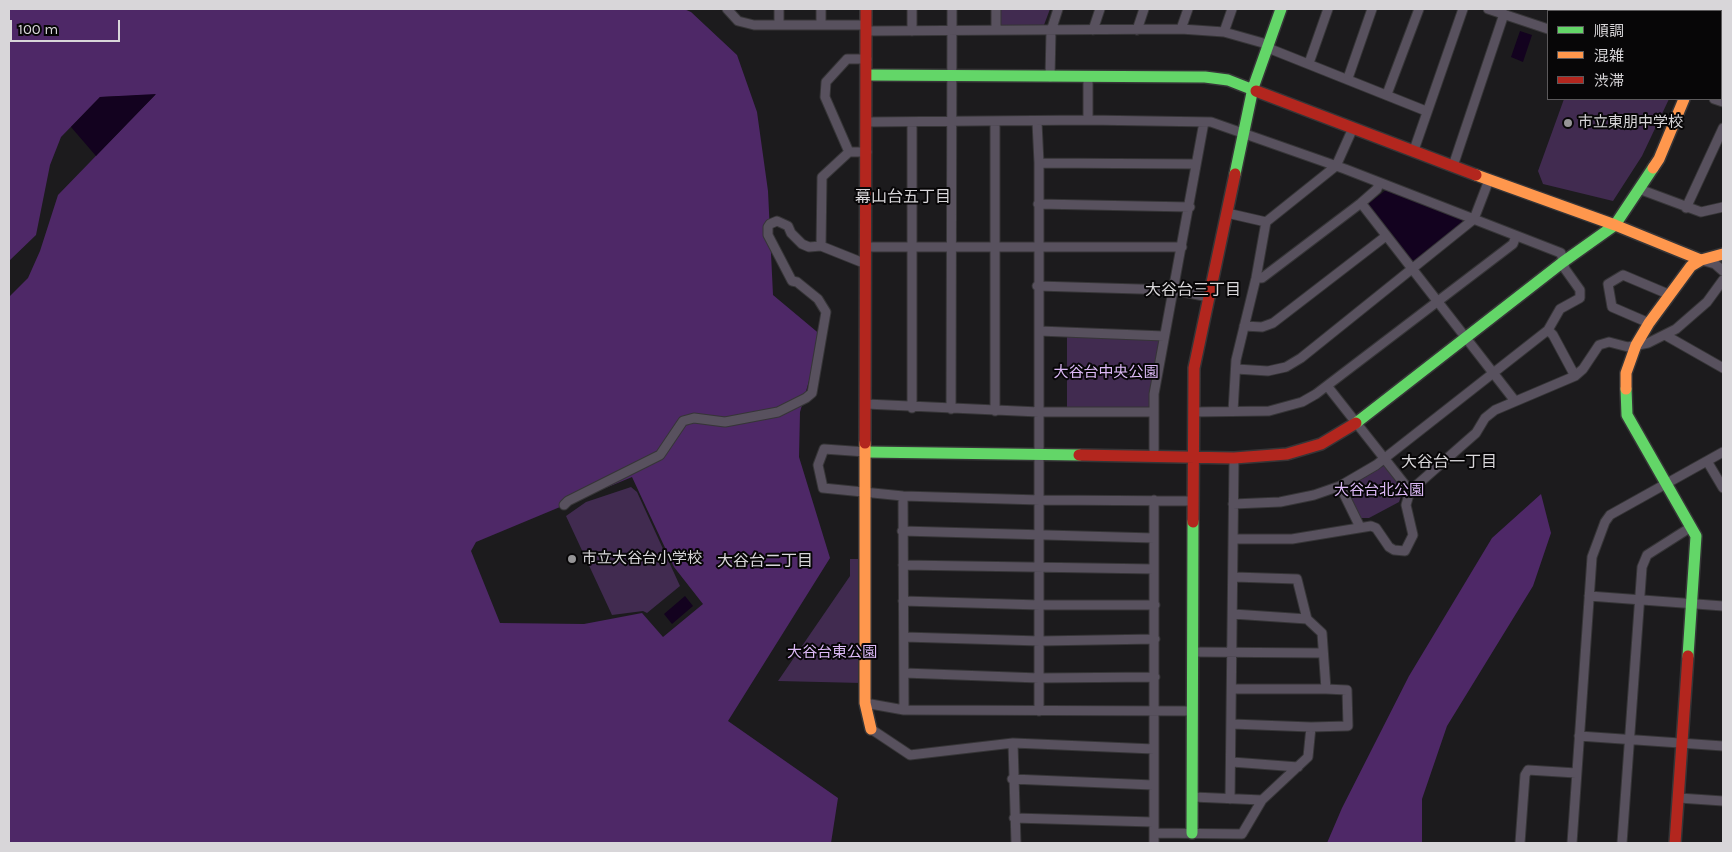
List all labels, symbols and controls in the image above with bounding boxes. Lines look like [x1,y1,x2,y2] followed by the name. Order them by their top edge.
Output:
[12,10,122,42] scale bar
[1547,10,1722,100] legend
[18,20,58,38] text: 100 m
[1594,22,1624,40] text: 順調
[1594,47,1624,65] text: 混雑
[1594,72,1624,90] text: 渋滞
[1578,114,1683,132] place label: 市立東朋中学校
[1562,117,1574,129] marker: 市立東朋中学校
[855,187,951,207] district label: 幕山台五丁目
[1145,280,1241,300] district label: 大谷台三丁目
[1054,364,1158,382] park label: 大谷台中央公園
[1401,452,1497,472] district label: 大谷台一丁目
[1334,482,1424,500] park label: 大谷台北公園
[582,550,702,568] place label: 市立大谷台小学校
[717,551,813,571] district label: 大谷台二丁目
[566,553,578,565] marker: 市立大谷台小学校
[787,644,877,662] park label: 大谷台東公園

